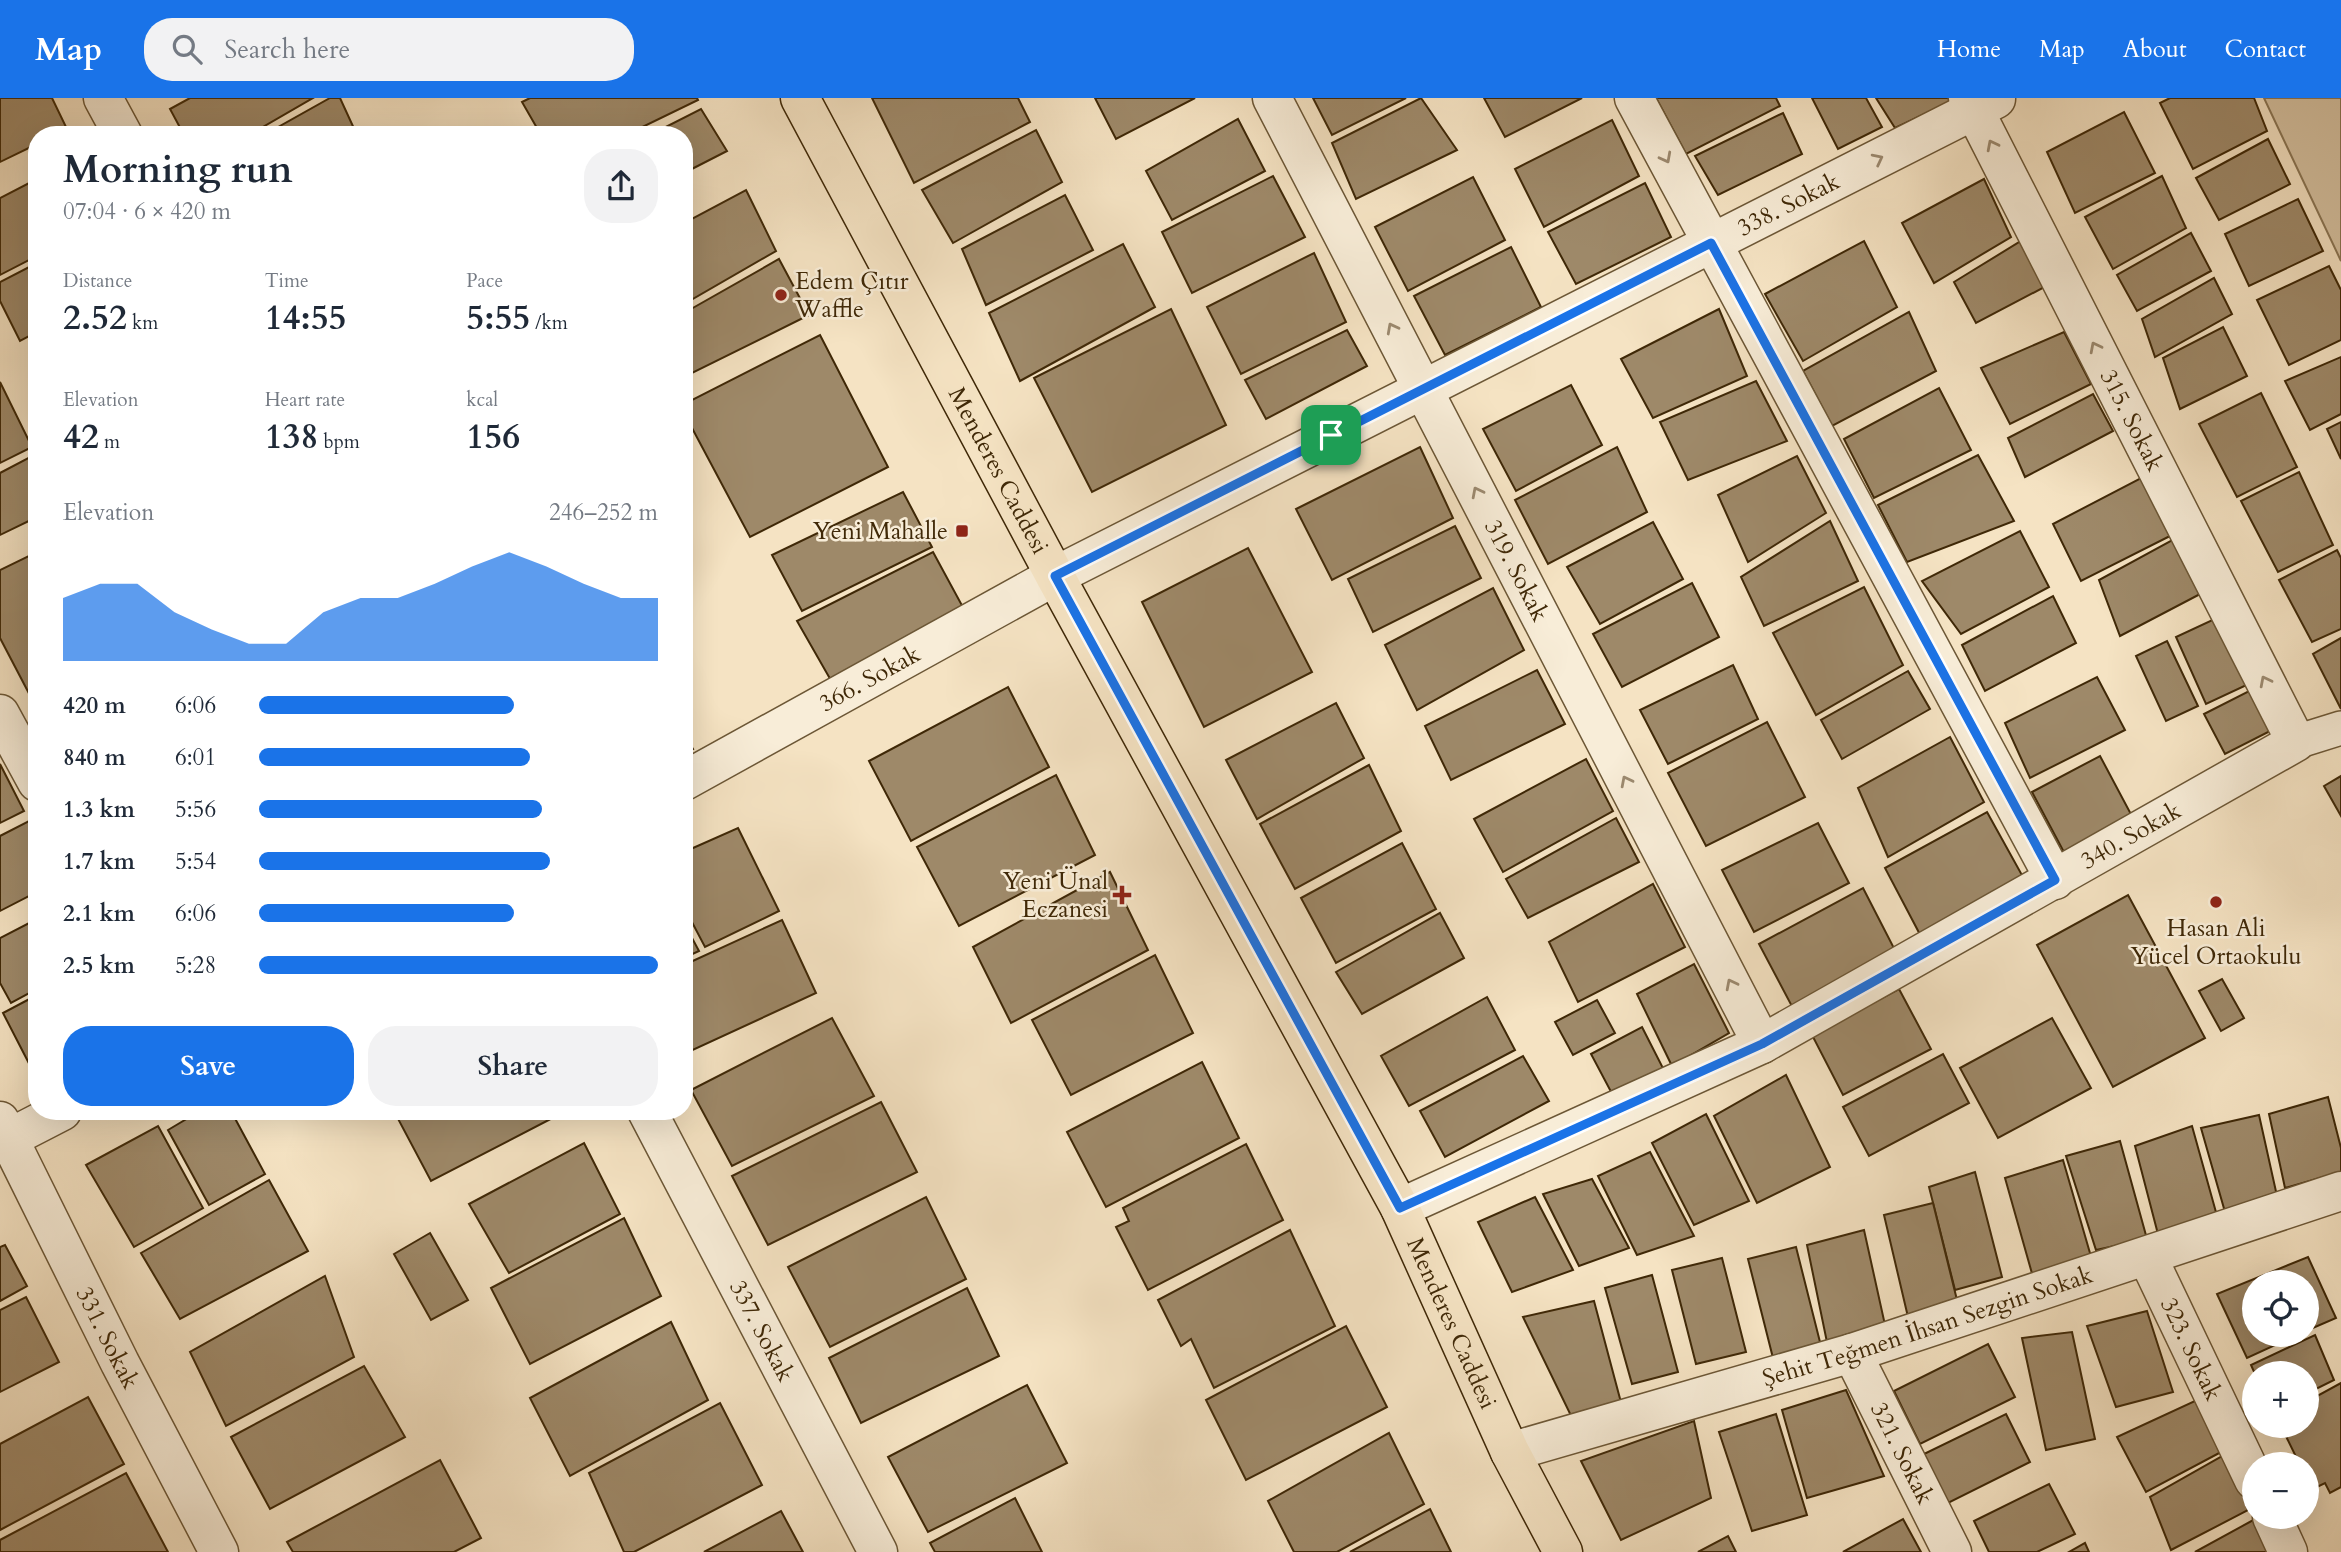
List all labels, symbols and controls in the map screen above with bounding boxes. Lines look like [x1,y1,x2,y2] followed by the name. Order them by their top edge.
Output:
[144,18,634,81] search box
[35,27,102,72] text: Map
[168,30,206,68] icon: search
[224,32,350,67] text: Search here
[1937,33,2001,66] text: Home
[2039,33,2085,66] text: Map
[2123,33,2187,66] text: About
[2225,33,2306,66] text: Contact
[1986,140,2000,152] one-way arrow
[63,144,293,196] text: Morning run
[584,149,658,223] button: share
[1658,151,1671,163] one-way arrow
[1871,153,1883,167] one-way arrow
[1732,165,1845,244] street label: 338. Sokak
[63,196,231,227] text: 07:04 · 6 × 420 m
[794,265,909,326] place label: Edem Çıtır Waffle
[63,268,132,294] text: Distance
[265,268,309,294] text: Time
[466,268,503,294] text: Pace
[773,287,789,303] marker: Edem Çıtır Waffle
[63,294,127,342] text: 2.52
[265,294,347,342] text: 14:55
[466,294,530,342] text: 5:55
[127,310,158,336] text: km
[530,310,568,336] text: /km
[1387,322,1400,335] one-way arrow
[2090,342,2104,354] one-way arrow
[2092,364,2171,477] street label: 315. Sokak
[940,381,1056,560] street label: Menderes Caddesi
[63,387,138,413] text: Elevation
[265,387,345,413] text: Heart rate
[466,387,498,413] text: kcal
[1301,405,1361,465] pin
[63,413,99,461] text: 42
[265,413,318,461] text: 138
[466,413,520,461] text: 156
[1312,416,1350,454] icon: arrive
[99,429,120,455] text: m
[318,429,360,455] text: bpm
[1472,487,1486,499] one-way arrow
[63,497,154,528] text: Elevation
[549,497,658,528] text: 246–252 m
[1476,514,1556,627] street label: 319. Sokak
[813,515,948,548] place label: Yeni Mahalle
[954,523,970,539] marker: Yeni Mahalle
[813,638,926,720] street label: 366. Sokak
[2260,676,2274,688] one-way arrow
[63,690,126,721] text: 420 m
[175,690,216,721] text: 6:06
[63,742,126,773] text: 840 m
[175,742,216,773] text: 6:01
[1621,776,1635,788] one-way arrow
[63,794,135,825] text: 1.3 km
[175,794,216,825] text: 5:56
[2075,794,2187,877] street label: 340. Sokak
[63,846,135,877] text: 1.7 km
[175,846,216,877] text: 5:54
[1003,865,1108,926] place label: Yeni Ünal Eczanesi
[1114,887,1130,903] marker: Yeni Ünal Eczanesi
[2208,894,2224,910] marker: Hasan Ali Yücel Ortaokulu
[63,898,135,929] text: 2.1 km
[175,898,216,929] text: 6:06
[2130,912,2302,973] place label: Hasan Ali Yücel Ortaokulu
[63,950,135,981] text: 2.5 km
[175,950,216,981] text: 5:28
[1725,978,1739,991] one-way arrow
[63,1026,354,1106] button: Save
[368,1026,658,1106] button: Share
[1398,1232,1505,1415] street label: Menderes Caddesi
[1759,1258,2097,1395] street label: Şehit Teğmen İhsan Sezgin Sokak
[2242,1270,2319,1529] map controls
[2242,1270,2319,1347] button: locate
[721,1274,802,1388] street label: 337. Sokak
[68,1281,147,1395] street label: 331. Sokak
[2152,1292,2230,1406] street label: 323. Sokak
[2242,1361,2319,1438] button: +
[1862,1397,1941,1510] street label: 321. Sokak
[2242,1452,2319,1529] button: −

